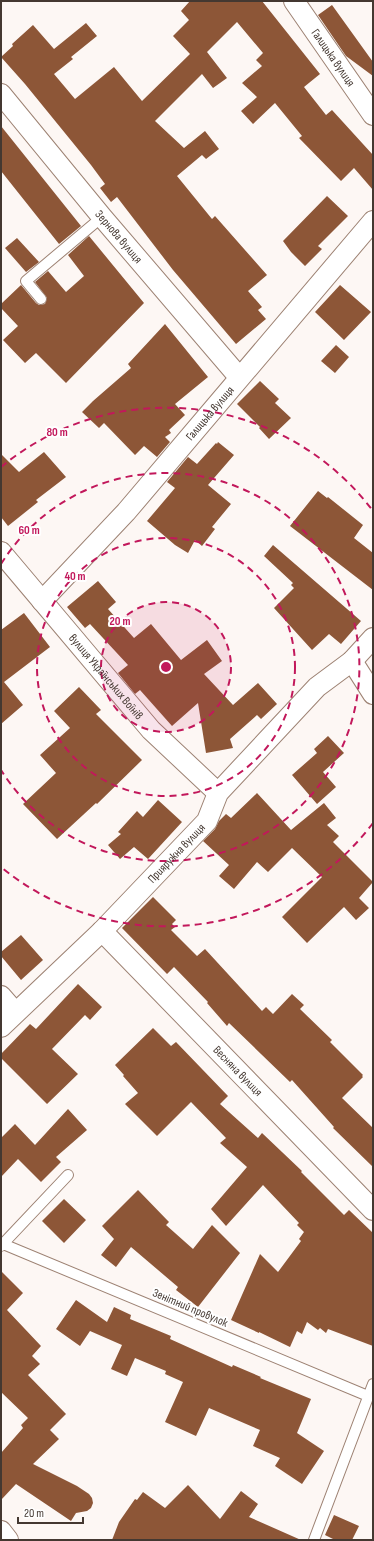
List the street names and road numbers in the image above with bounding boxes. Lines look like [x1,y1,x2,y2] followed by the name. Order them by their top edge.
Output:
[308,26,359,90] street label: Галицька вулиця
[92,207,146,266] street label: Зернова вулиця
[183,383,237,444] street label: Галицька вулиця
[66,631,146,723] street label: вулиця Українських Воїнів
[144,820,209,886] street label: Прияружна вулиця
[210,1042,266,1100] street label: Весняна вулиця
[150,1285,230,1331] street label: Зенітний провулок

